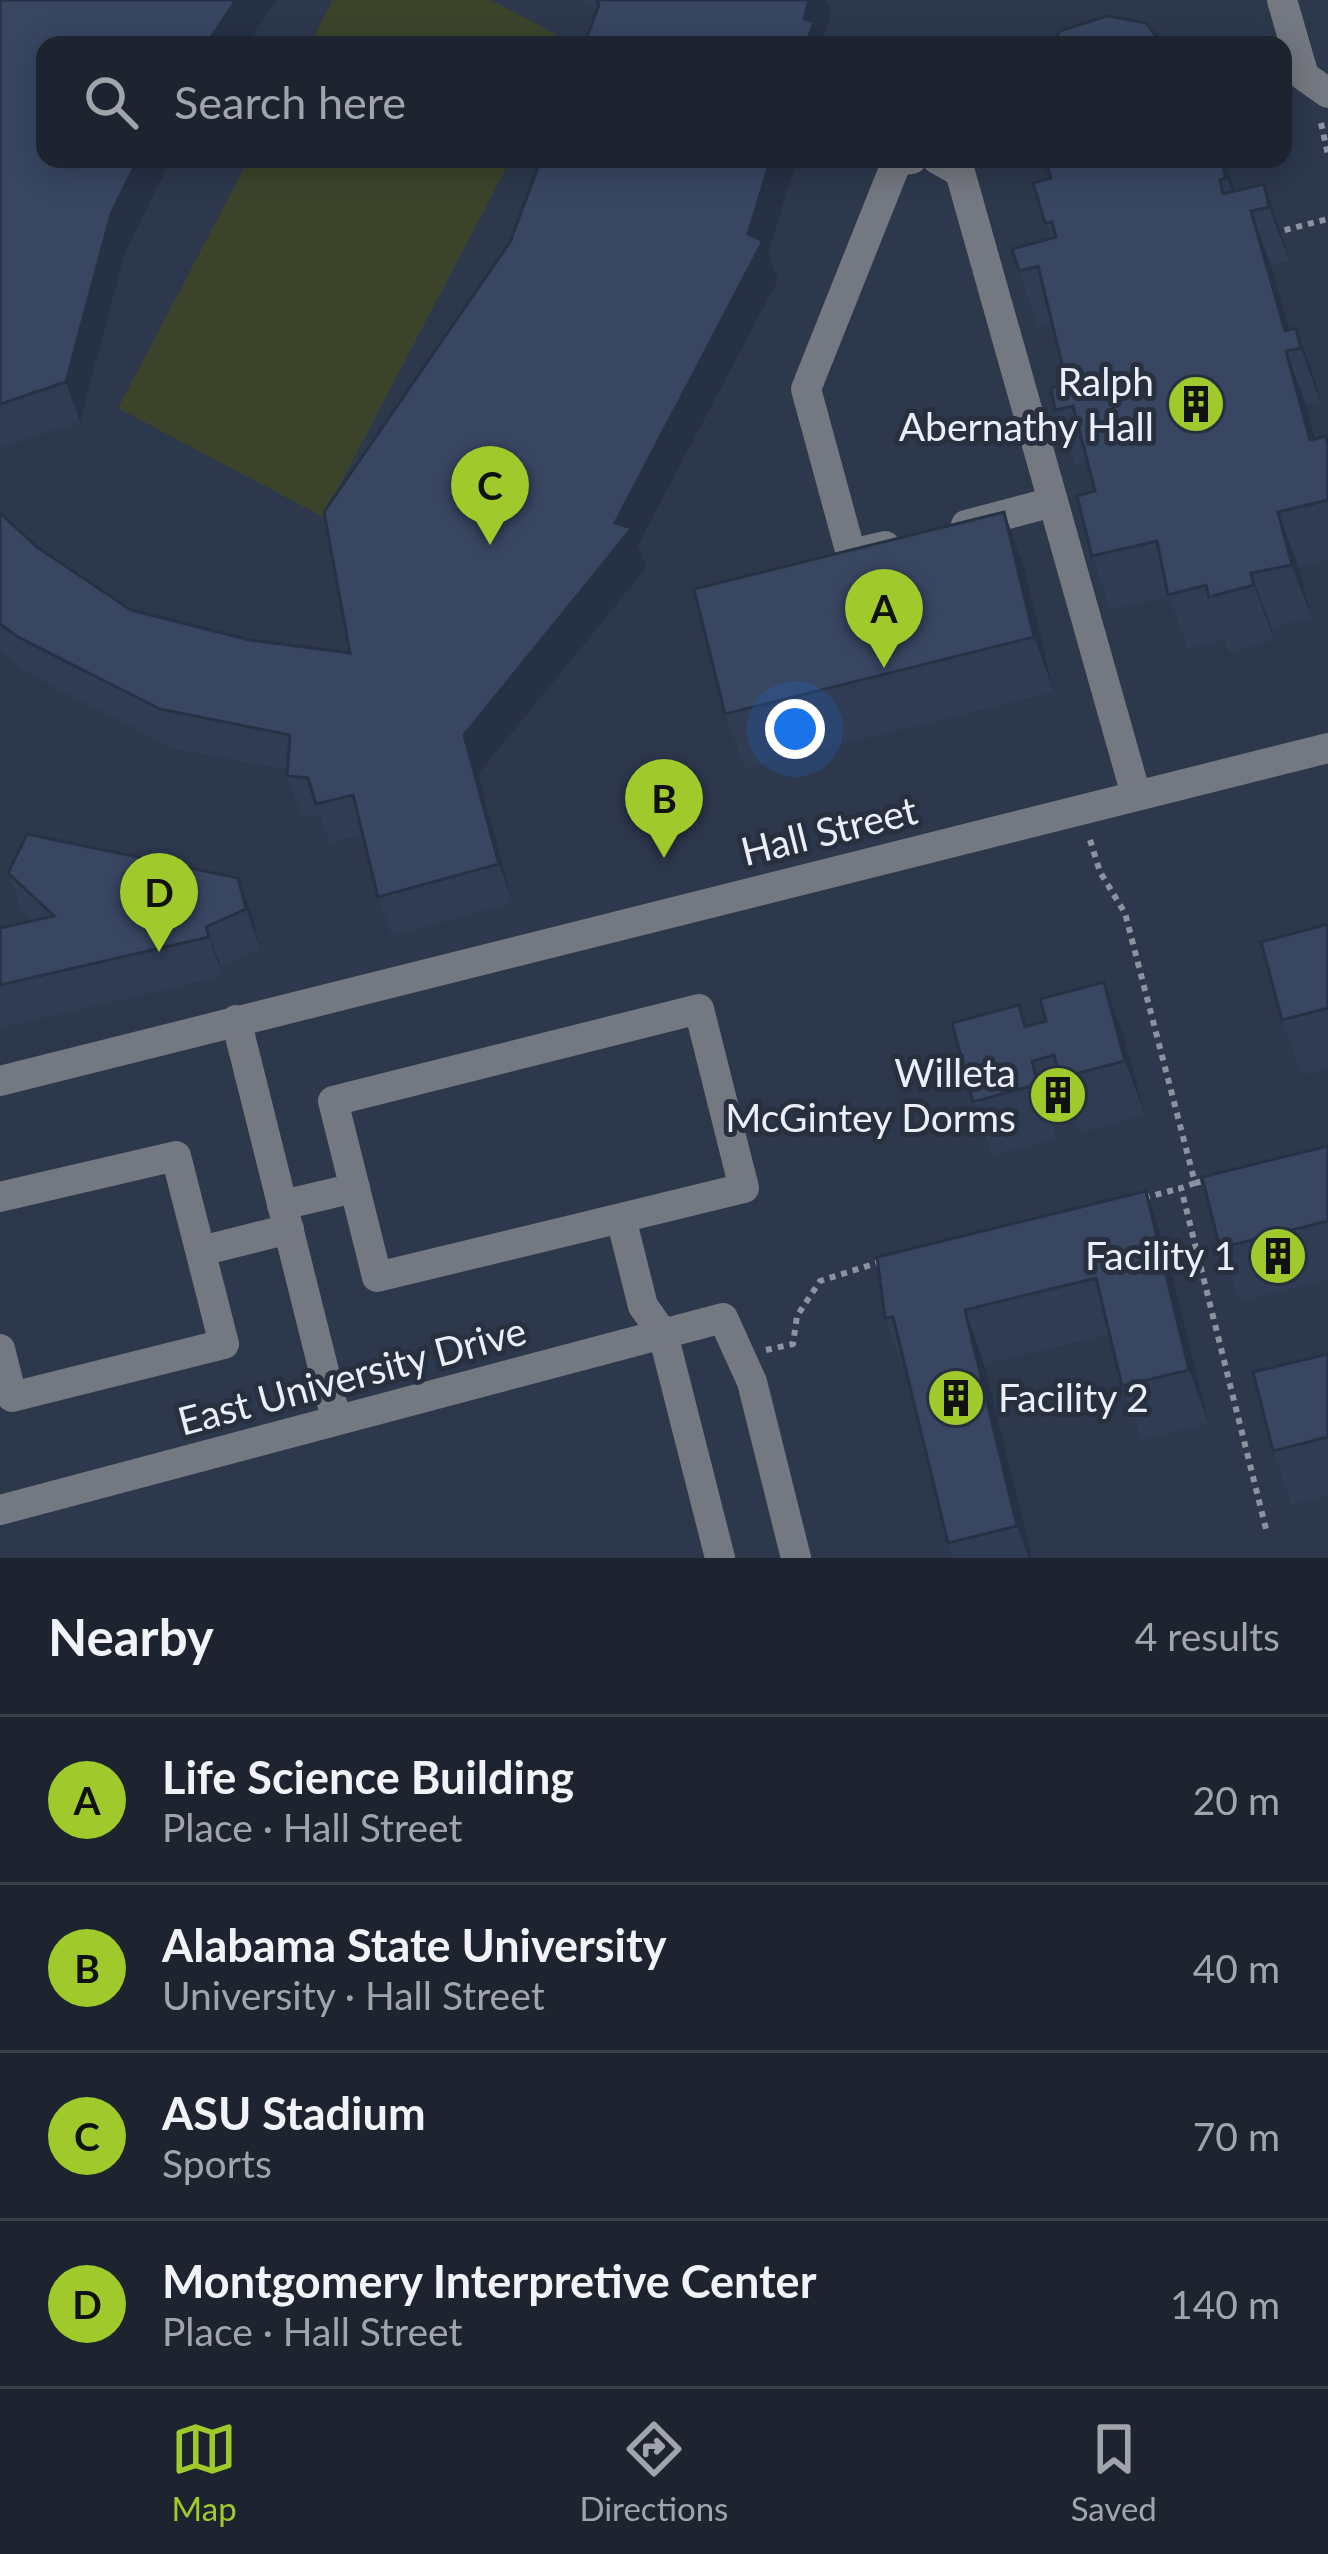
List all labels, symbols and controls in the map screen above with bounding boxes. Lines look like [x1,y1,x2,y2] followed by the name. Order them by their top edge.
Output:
[36,36,1292,168] search box
[78,69,144,135] icon: search
[174,75,406,129] text: Search here
[899,358,1154,449] place label: Ralph Abernathy Hall
[1165,373,1227,435] building icon: Ralph Abernathy Hall
[451,446,529,545] pin: C
[845,569,923,668] pin: A
[765,699,825,759] your location
[625,759,703,858] pin: B
[736,786,921,874] street label: Hall Street
[120,853,198,952] pin: D
[725,1049,1016,1140] place label: Willeta McGintey Dorms
[1027,1064,1089,1126] building icon: Willeta McGintey Dorms
[1247,1225,1309,1287] building icon: Facility 1
[1085,1232,1236,1278] place label: Facility 1
[173,1306,531,1444] street label: East University Drive
[925,1367,987,1429] building icon: Facility 2
[998,1374,1149,1420] place label: Facility 2
[48,1606,214,1667] text: Nearby
[1135,1613,1280,1659] text: 4 results
[162,1750,574,1804] text: Life Science Building
[73,1777,101,1823] text: A
[1193,1777,1280,1823] text: 20 m
[162,1804,463,1850] text: Place · Hall Street
[162,1918,667,1972] text: Alabama State University
[74,1945,100,1991] text: B
[1193,1945,1280,1991] text: 40 m
[162,1972,545,2018] text: University · Hall Street
[162,2086,426,2140] text: ASU Stadium
[74,2113,100,2159] text: C
[1193,2113,1280,2159] text: 70 m
[162,2140,272,2186] text: Sports
[162,2254,816,2308] text: Montgomery Interpretive Center
[72,2281,102,2327] text: D
[1170,2281,1280,2327] text: 140 m
[162,2308,463,2354] text: Place · Hall Street
[171,2416,237,2528] tab: Map
[579,2416,728,2528] tab: Directions
[1071,2416,1157,2528] tab: Saved

